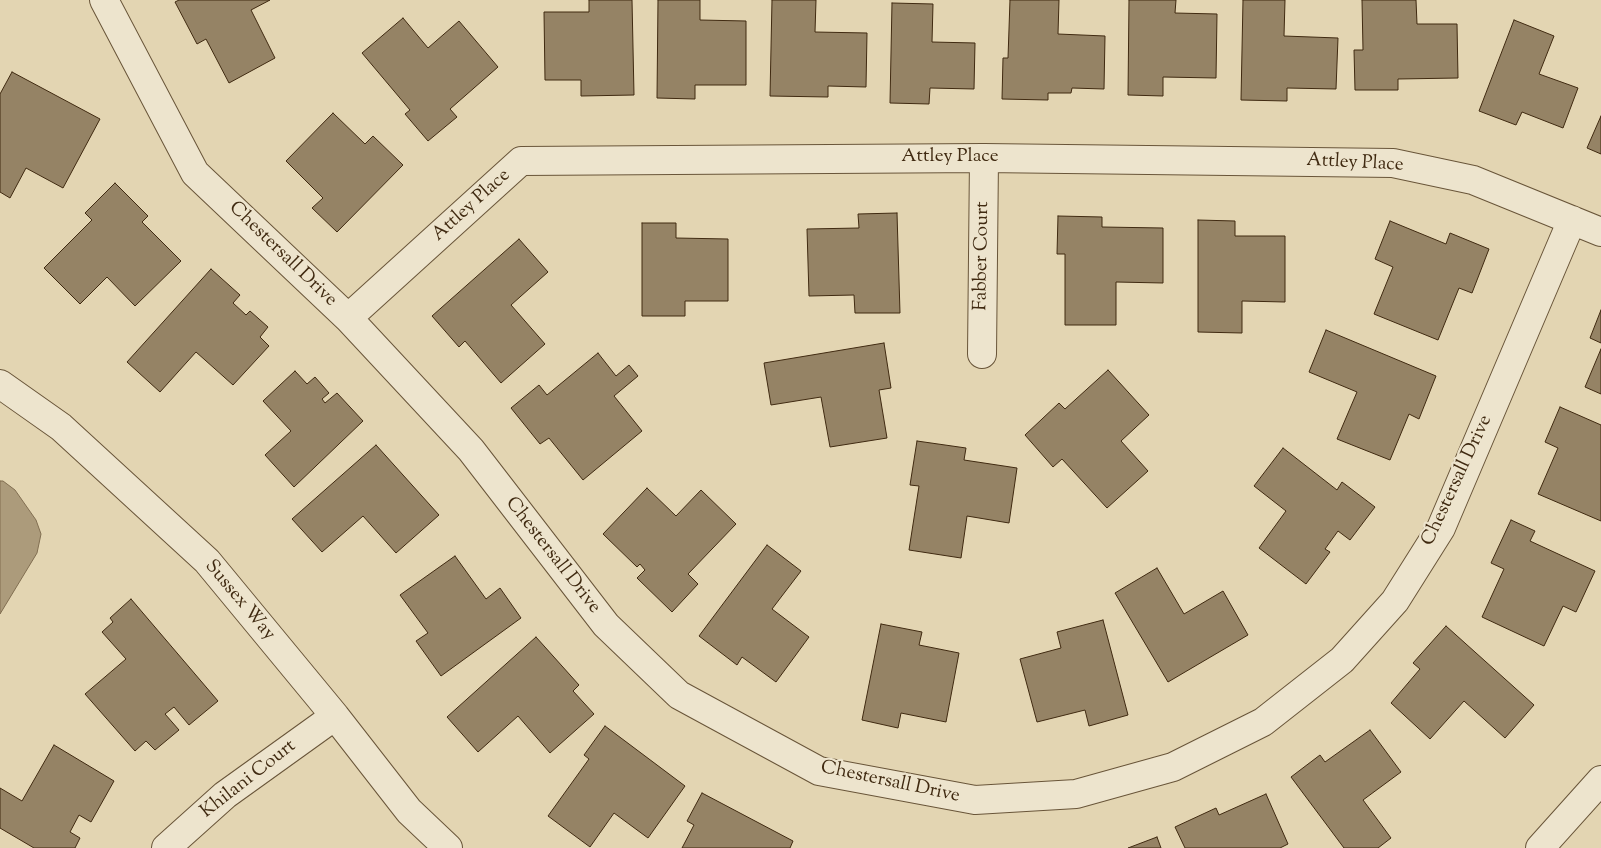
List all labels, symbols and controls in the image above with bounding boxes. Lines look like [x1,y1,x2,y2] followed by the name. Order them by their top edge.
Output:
[901,147,999,169] street label: Attley Place
[1306,150,1404,178] street label: Attley Place
[428,165,516,247] street label: Attley Place
[223,198,341,312] street label: Chestersall Drive
[971,201,995,311] street label: Fabber Court
[1418,412,1498,550] street label: Chestersall Drive
[499,493,605,619] street label: Chestersall Drive
[199,556,279,646] street label: Sussex Way
[197,736,301,824] street label: Khilani Court
[818,757,962,809] street label: Chestersall Drive

